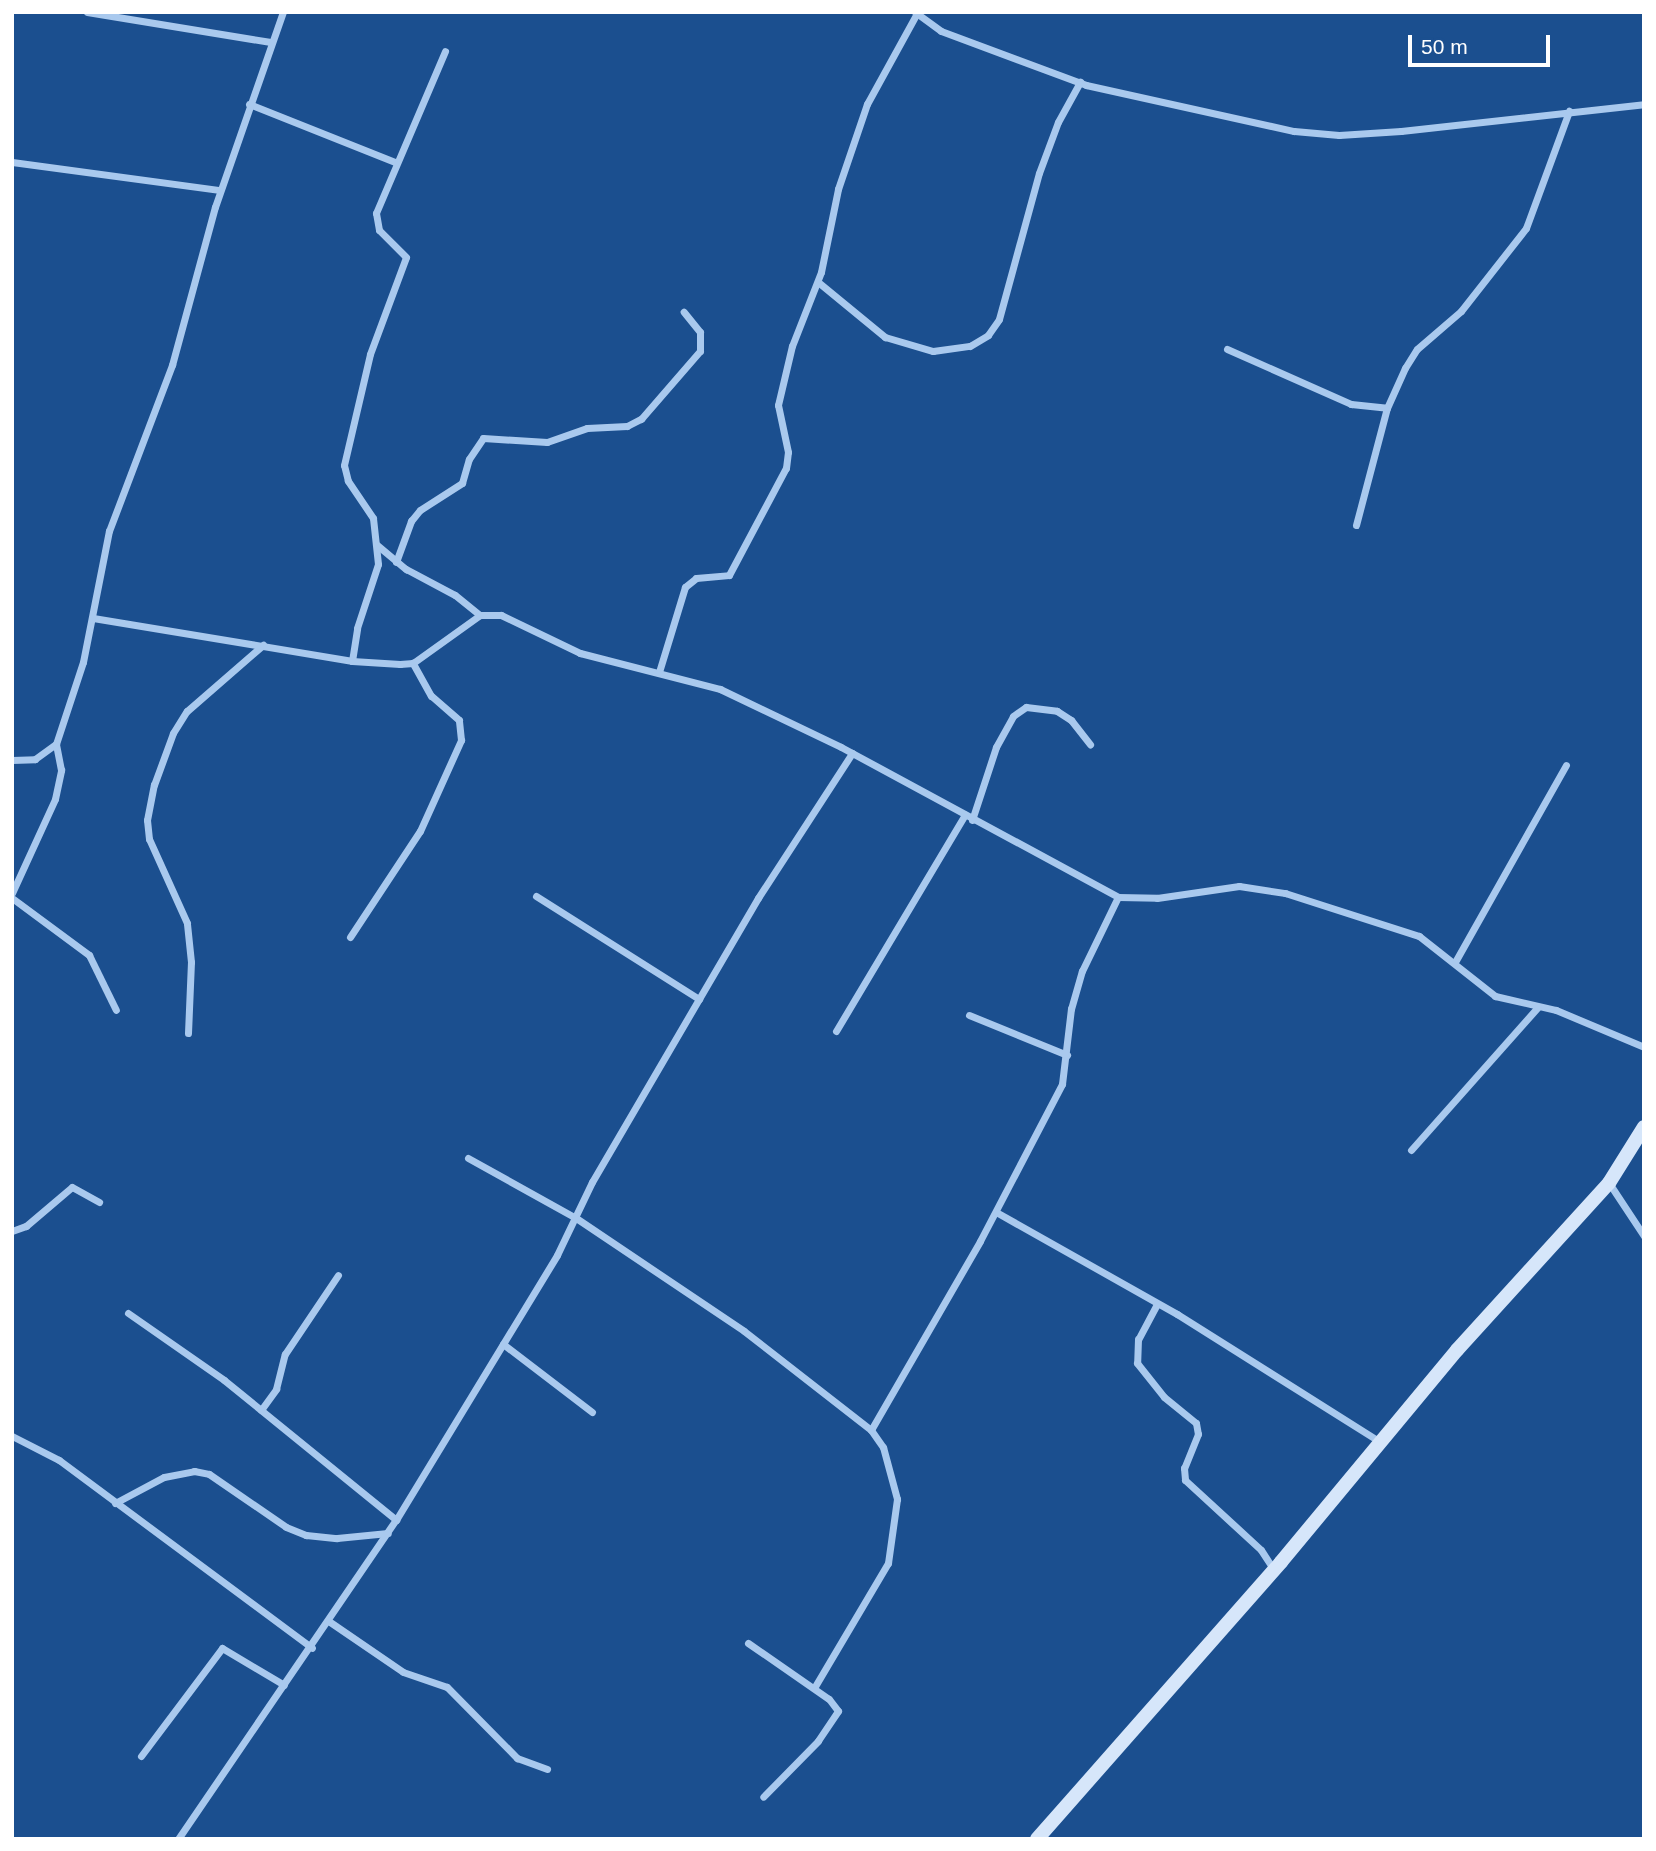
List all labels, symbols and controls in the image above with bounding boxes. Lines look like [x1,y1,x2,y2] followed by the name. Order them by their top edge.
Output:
[1411,21,1553,65] scale bar
[1421,35,1468,58] text: 50 m

